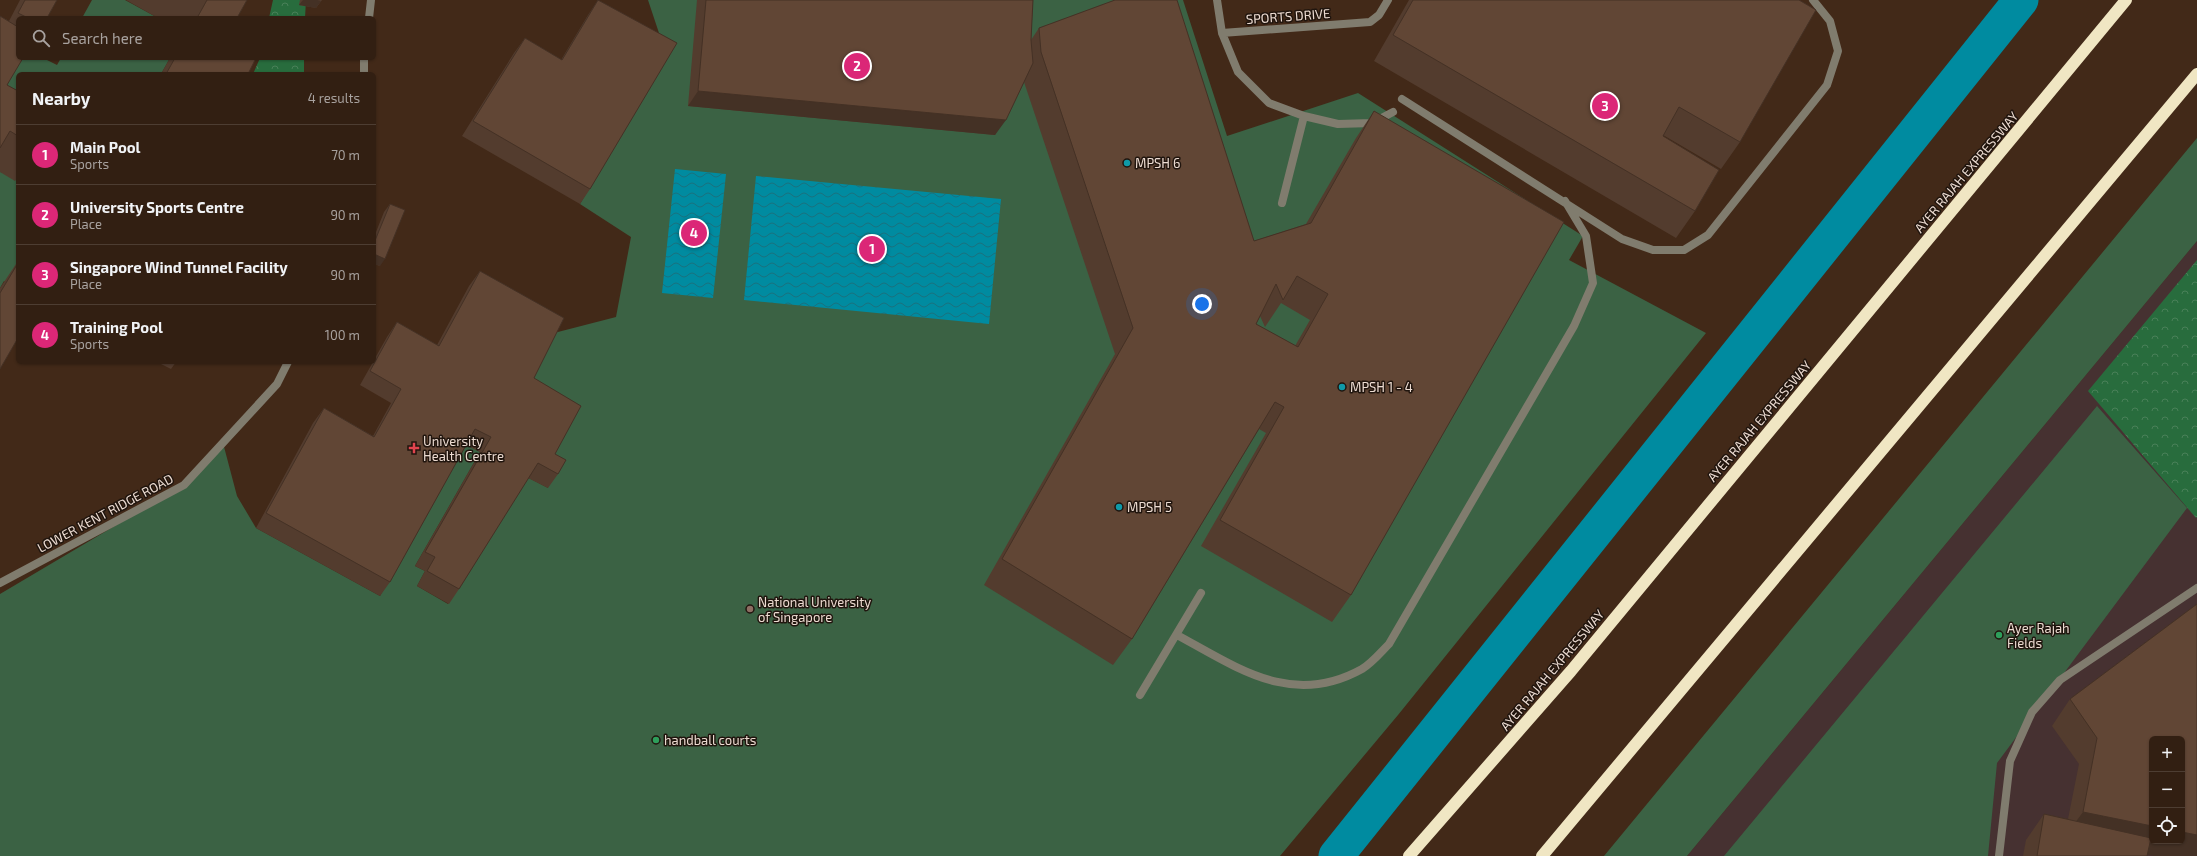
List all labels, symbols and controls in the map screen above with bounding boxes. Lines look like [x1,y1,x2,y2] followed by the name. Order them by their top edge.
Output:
[1245,5,1331,27] street label: SPORTS DRIVE
[16,16,376,60] search box
[30,27,52,49] icon: search
[62,29,143,47] text: Search here
[844,51,870,81] pin: 2
[32,88,90,108] text: Nearby
[308,90,360,106] text: 4 results
[1592,91,1618,121] pin: 3
[1911,108,2022,236] street label: AYER RAJAH EXPRESSWAY
[70,138,141,156] text: Main Pool
[42,147,48,163] text: 1
[331,147,360,163] text: 70 m
[1135,155,1180,171] place label: MPSH 6
[70,156,109,172] text: Sports
[1122,158,1132,168] marker: MPSH 6
[70,198,244,216] text: University Sports Centre
[41,207,49,223] text: 2
[330,207,360,223] text: 90 m
[70,216,102,232] text: Place
[681,218,707,248] pin: 4
[859,234,885,264] pin: 1
[70,258,288,276] text: Singapore Wind Tunnel Facility
[41,267,49,283] text: 3
[330,267,360,283] text: 90 m
[70,276,102,292] text: Place
[1192,294,1212,314] your location
[70,318,163,336] text: Training Pool
[41,327,49,343] text: 4
[325,327,360,343] text: 100 m
[70,336,109,352] text: Sports
[1704,357,1815,485] street label: AYER RAJAH EXPRESSWAY
[1350,379,1413,395] place label: MPSH 1 - 4
[1337,382,1347,392] marker: MPSH 1 - 4
[423,433,504,464] place label: University Health Centre
[408,442,420,454] marker: University Health Centre
[34,470,176,556] street label: LOWER KENT RIDGE ROAD
[1127,499,1172,515] place label: MPSH 5
[1114,502,1124,512] marker: MPSH 5
[758,594,871,625] place label: National University of Singapore
[745,604,755,614] marker: National University of Singapore
[1497,606,1608,734] street label: AYER RAJAH EXPRESSWAY
[2007,620,2070,651] place label: Ayer Rajah Fields
[1994,630,2004,640] marker: Ayer Rajah Fields
[664,732,756,748] place label: handball courts
[651,735,661,745] marker: handball courts
[2149,736,2185,844] map controls
[2149,736,2185,772] button: +
[2149,772,2185,808] button: −
[2149,808,2185,844] button: locate

